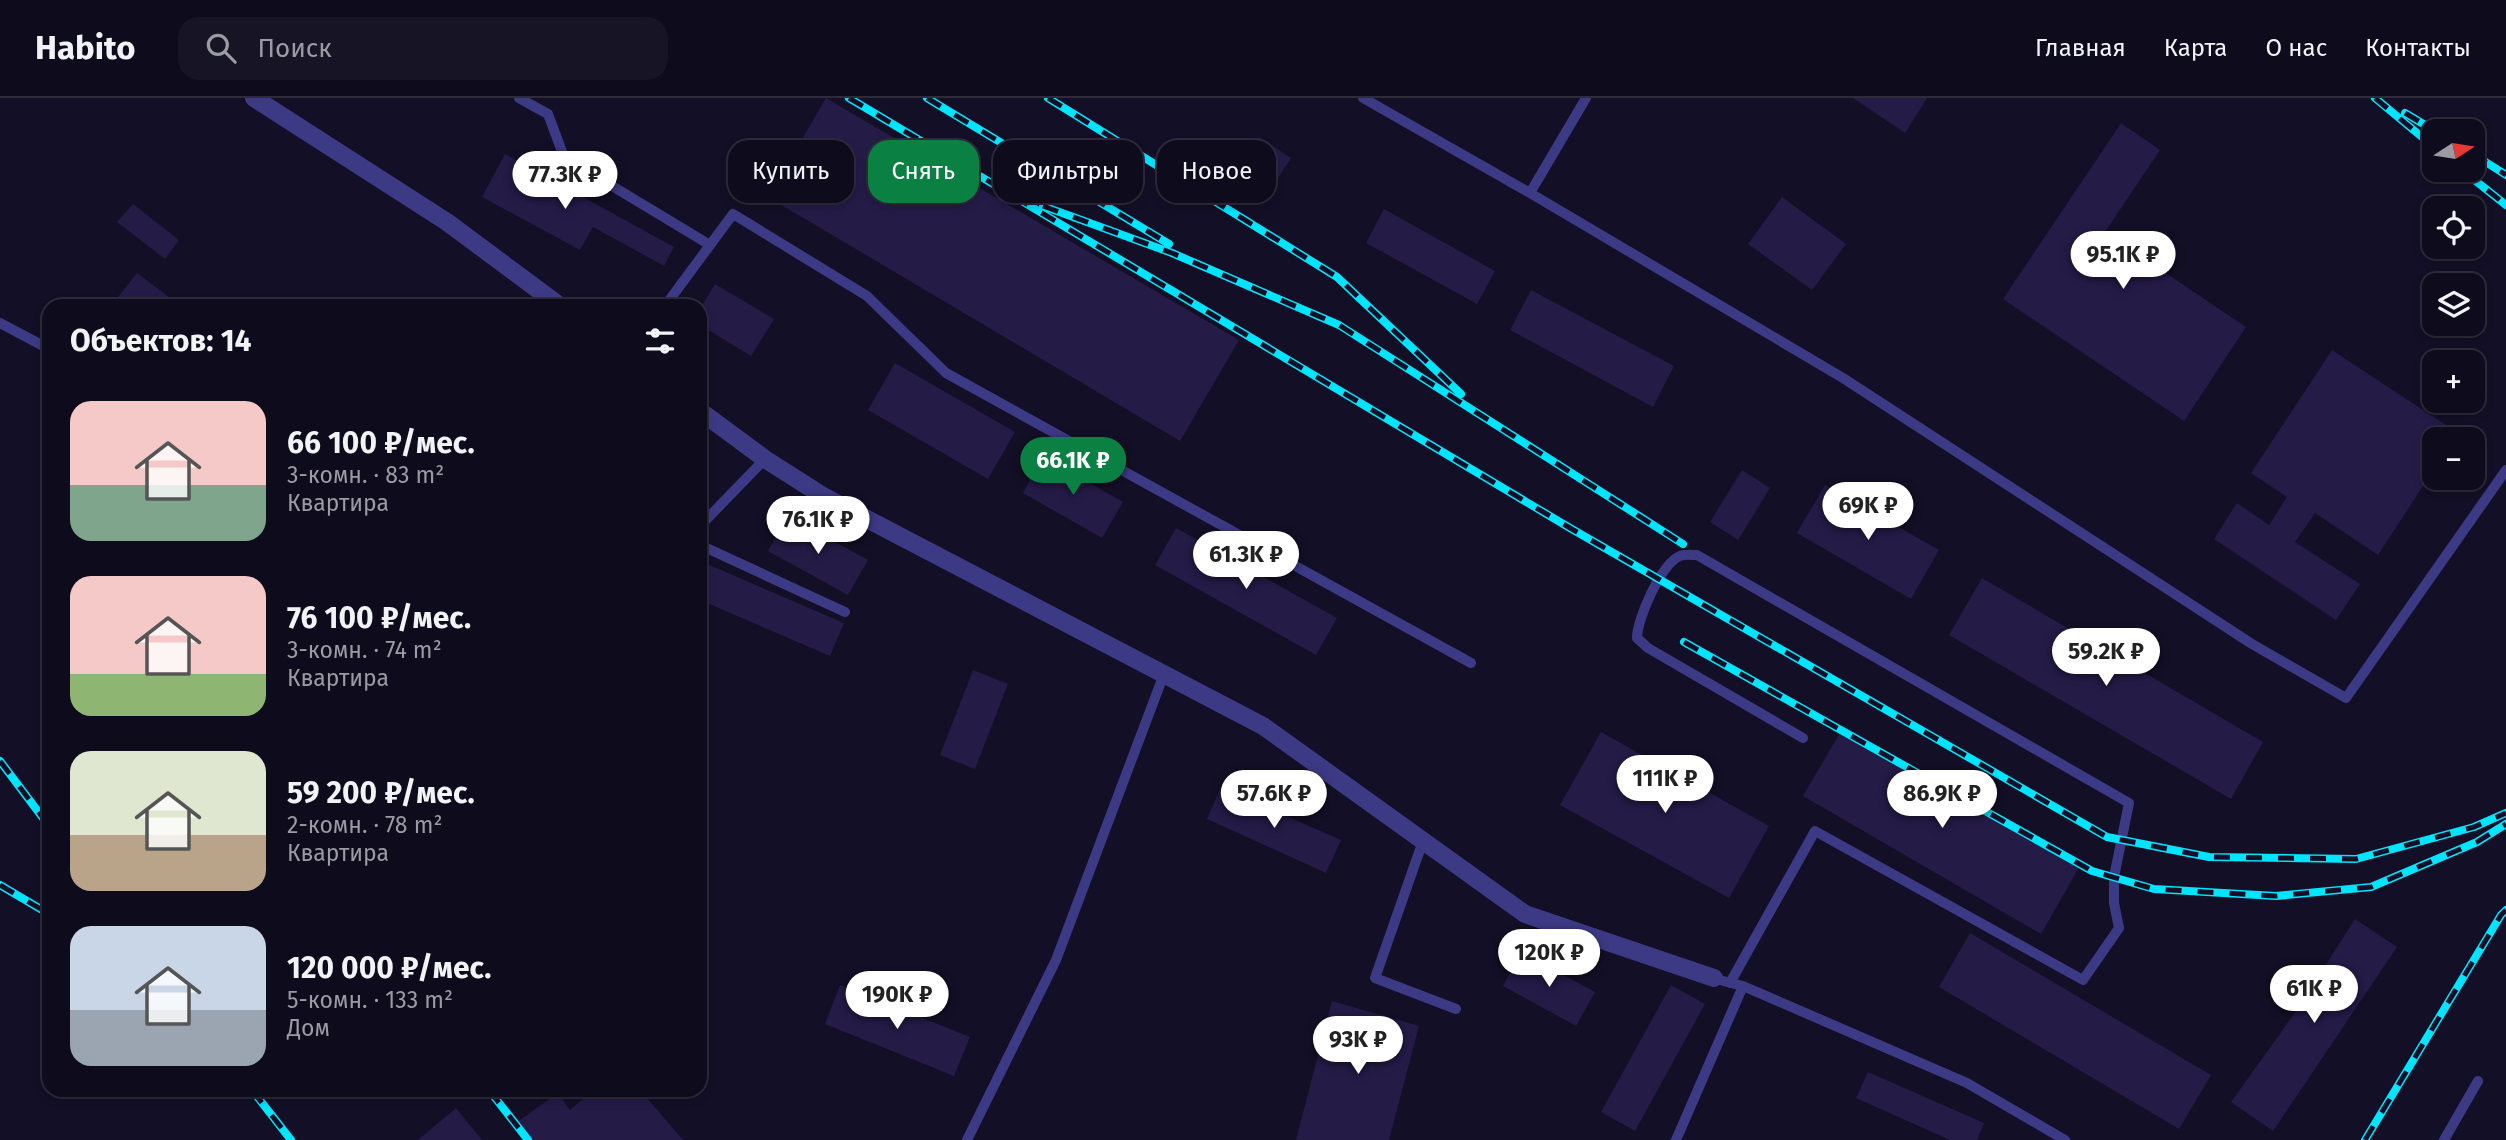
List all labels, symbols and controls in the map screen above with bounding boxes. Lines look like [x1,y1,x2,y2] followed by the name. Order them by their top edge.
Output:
[178,17,668,80] search box
[35,28,136,68] text: Habito
[202,29,240,67] icon: search
[258,33,332,64] text: Поиск
[2035,34,2126,62] text: Главная
[2164,34,2227,62] text: Карта
[2265,34,2327,62] text: О нас
[2365,34,2471,62] text: Контакты
[2422,119,2485,182] north arrow
[2422,119,2485,490] map controls
[728,140,854,203] chip: Купить
[868,140,979,203] chip: Снять
[993,140,1143,203] chip: Фильтры
[1157,140,1276,203] chip: Новое
[500,152,630,211] pin: 77.3K ₽
[528,160,602,188] text: 77.3K ₽
[2422,196,2485,259] button: locate
[2058,232,2188,291] pin: 95.1K ₽
[2087,240,2159,268] text: 95.1K ₽
[2422,273,2485,336] button: layers
[641,322,679,360] icon: filters
[70,323,252,359] text: Объектов: 14
[2422,350,2485,413] button: +
[287,425,475,461] text: 66 100 ₽/мес.
[2422,427,2485,490] button: −
[126,429,210,513] icon: home
[1008,438,1138,497] pin: 66.1K ₽
[1036,446,1110,474] text: 66.1K ₽
[287,461,444,489] text: 3-комн. · 83 m²
[1819,482,1917,542] pin: 69K ₽
[287,489,389,517] text: Квартира
[1838,491,1898,519] text: 69K ₽
[753,496,883,556] pin: 76.1K ₽
[783,505,853,533] text: 76.1K ₽
[1181,532,1311,591] pin: 61.3K ₽
[1209,540,1283,568] text: 61.3K ₽
[287,600,471,636] text: 76 100 ₽/мес.
[126,604,210,688] icon: home
[2041,628,2171,688] pin: 59.2K ₽
[287,636,442,664] text: 3-комн. · 74 m²
[2068,637,2144,665] text: 59.2K ₽
[287,664,389,692] text: Квартира
[1608,756,1722,815] pin: 111K ₽
[1633,764,1697,792] text: 111K ₽
[1209,770,1339,830] pin: 57.6K ₽
[1877,770,2007,830] pin: 86.9K ₽
[287,775,475,811] text: 59 200 ₽/мес.
[126,779,210,863] icon: home
[1237,779,1311,807] text: 57.6K ₽
[1903,779,1981,807] text: 86.9K ₽
[287,811,442,839] text: 2-комн. · 78 m²
[287,839,389,867] text: Квартира
[1492,930,1606,989] pin: 120K ₽
[1514,938,1584,966] text: 120K ₽
[287,950,491,986] text: 120 000 ₽/мес.
[126,954,210,1038] icon: home
[2265,965,2363,1025] pin: 61K ₽
[840,972,954,1031] pin: 190K ₽
[2286,974,2342,1002] text: 61K ₽
[862,980,932,1008] text: 190K ₽
[287,986,453,1014] text: 5-комн. · 133 m²
[287,1014,330,1042] text: Дом
[1309,1016,1407,1076] pin: 93K ₽
[1329,1025,1387,1053] text: 93K ₽

